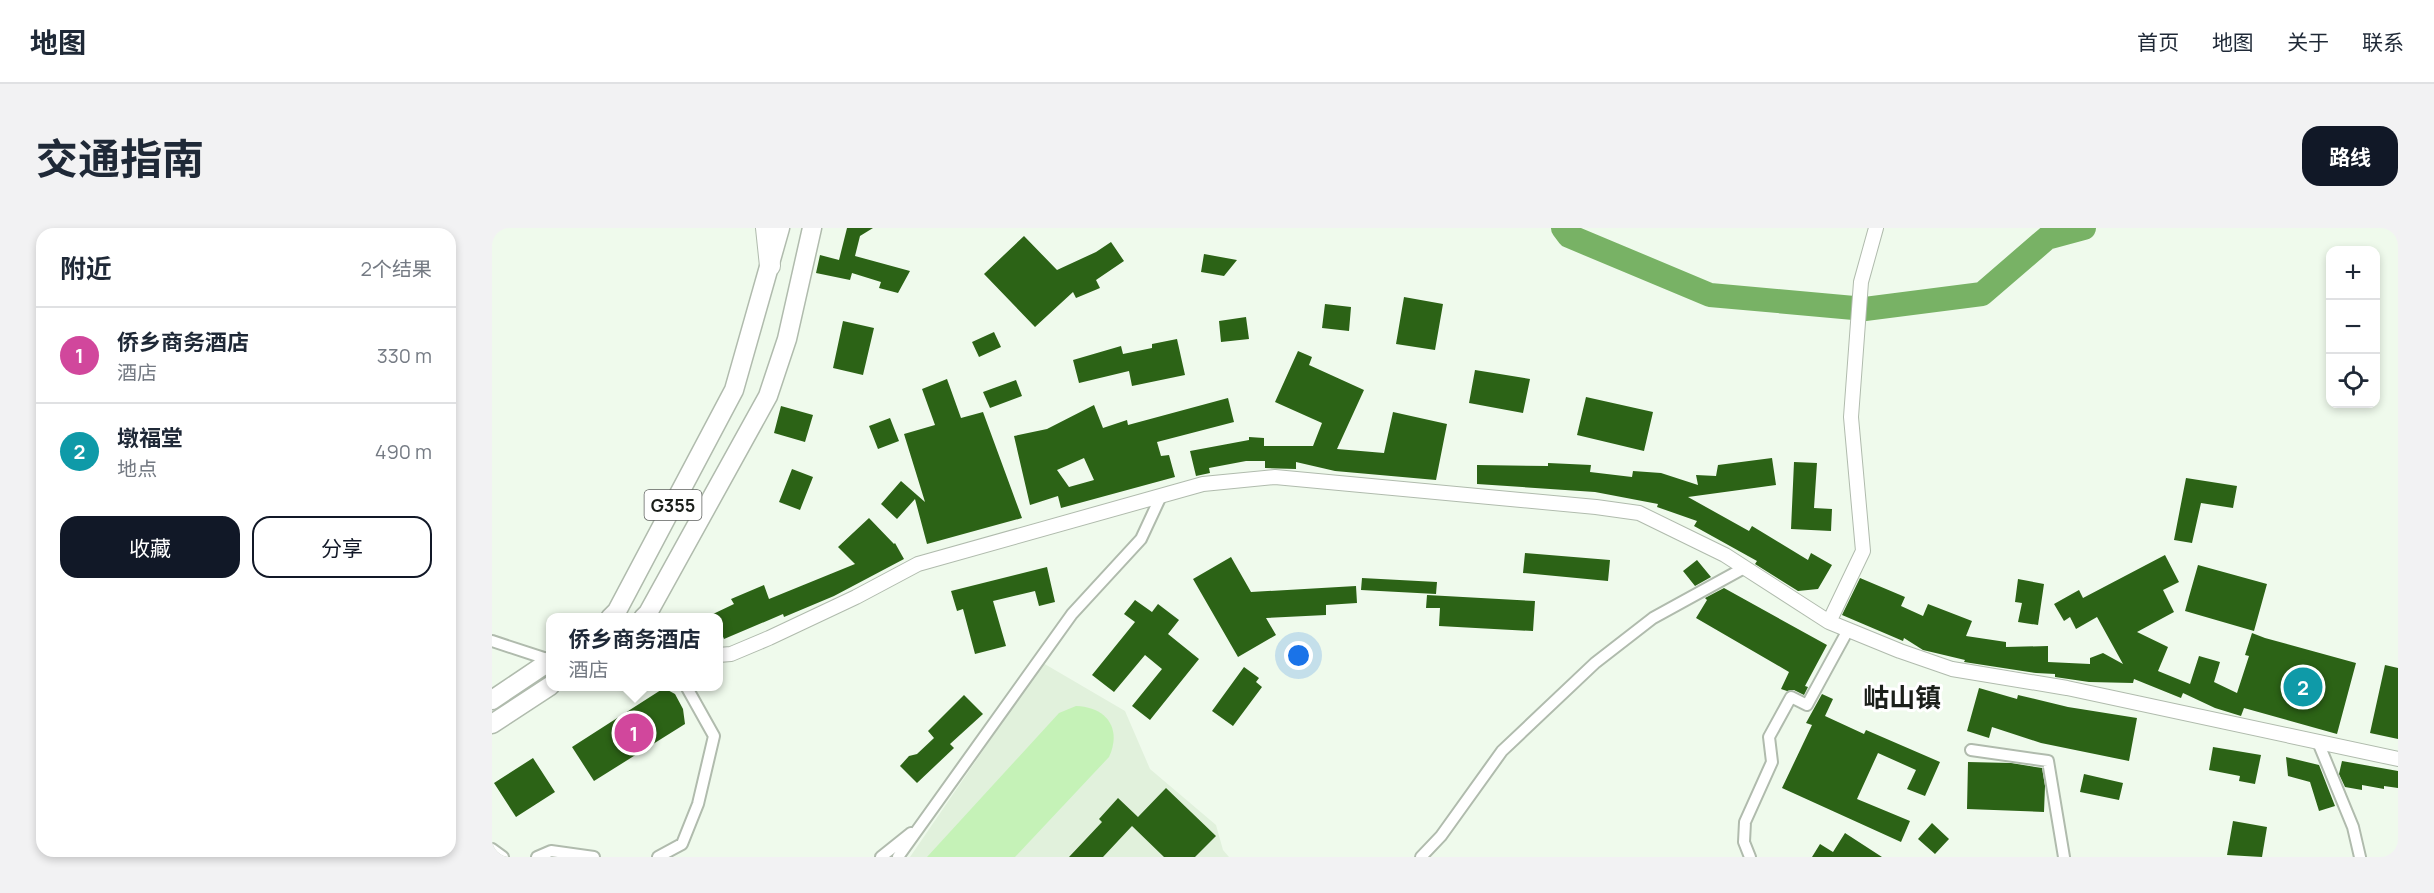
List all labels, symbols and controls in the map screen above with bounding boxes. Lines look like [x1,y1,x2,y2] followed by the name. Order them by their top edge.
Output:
[30,23,86,61] text: 地图
[2137,28,2179,56] text: 首页
[2212,28,2254,56] text: 地图
[2287,28,2329,56] text: 关于
[2362,28,2404,56] text: 联系
[2302,126,2398,186] button: 路线
[36,129,204,187] text: 交通指南
[2326,246,2380,408] map controls
[2326,246,2380,300] button: +
[60,250,112,286] text: 附近
[361,255,432,282] text: 2个结果
[2326,300,2380,354] button: −
[117,327,249,357] text: 侨乡商务酒店
[75,342,84,369] text: 1
[377,342,432,369] text: 330 m
[2326,354,2380,408] button: locate
[117,359,157,386] text: 酒店
[117,423,183,453] text: 墩福堂
[74,438,85,465] text: 2
[375,438,432,465] text: 490 m
[117,455,157,482] text: 地点
[644,490,702,520] road number: G355
[60,516,240,578] button: 收藏
[252,516,432,578] button: 分享
[546,613,723,691] popup
[568,624,701,654] text: 侨乡商务酒店
[1284,641,1313,670] your location
[568,656,608,683] text: 酒店
[2284,664,2322,710] pin: 2
[1863,679,1941,715] district label: 岵山镇
[614,710,654,756] pin: 1

